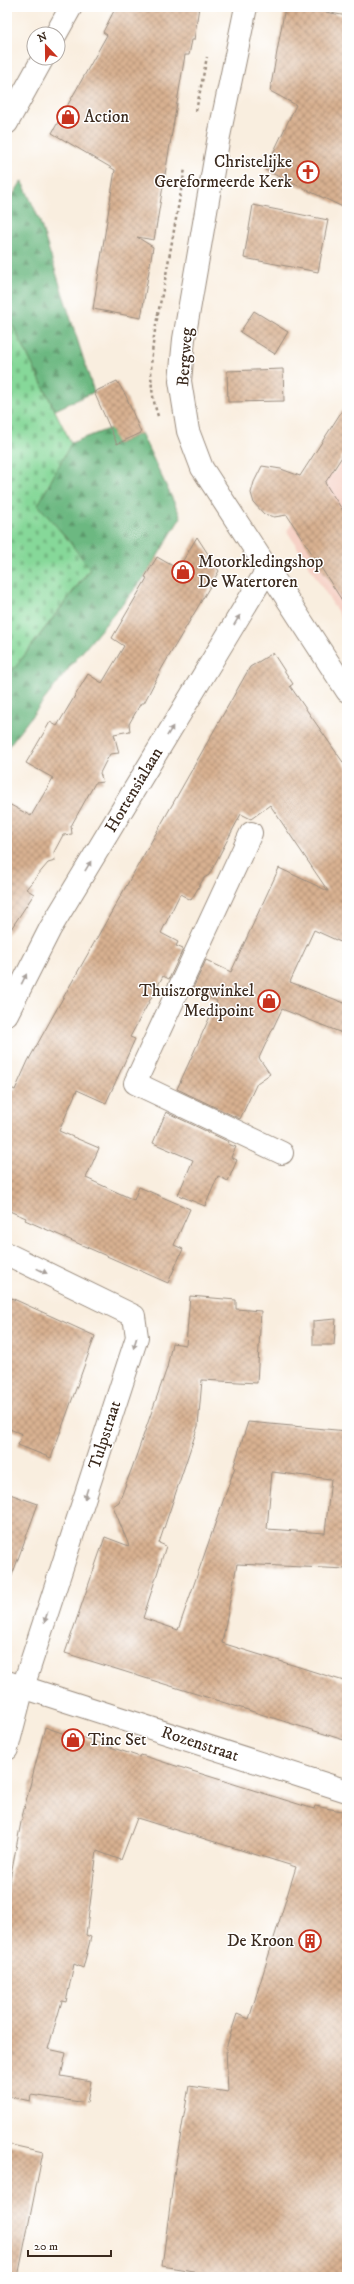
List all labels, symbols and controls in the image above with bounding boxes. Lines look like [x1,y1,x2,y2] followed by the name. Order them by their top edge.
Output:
[26,26,66,66] north arrow
[36,29,49,46] text: N
[55,104,81,130] shop icon: Action
[84,106,129,128] place label: Action
[154,151,293,193] place label: Christelijke Gereformeerde Kerk
[295,159,321,185] church icon: Christelijke Gereformeerde Kerk
[172,326,198,387] street label: Bergweg
[198,551,323,593] place label: Motorkledingshop De Watertoren
[170,559,196,585] shop icon: Motorkledingshop De Watertoren
[234,614,241,626] one-way arrow
[166,725,173,737] one-way arrow
[100,743,168,837] street label: Hortensialaan
[84,861,92,871] one-way arrow
[21,974,28,985] one-way arrow
[139,980,255,1022] place label: Thuiszorgwinkel Medipoint
[256,988,282,1014] shop icon: Thuiszorgwinkel Medipoint
[36,1268,48,1274] one-way arrow
[132,1338,138,1350] one-way arrow
[84,1397,127,1472] street label: Tulpstraat
[83,1488,89,1500] one-way arrow
[42,1612,48,1624] one-way arrow
[158,1721,242,1767] street label: Rozenstraat
[60,1727,86,1753] shop icon: Tinc Set
[88,1729,147,1751] place label: Tinc Set
[297,1928,323,1954] building icon: De Kroon
[227,1930,294,1952] place label: De Kroon
[28,2232,111,2258] scale bar
[34,2239,58,2254] text: 20 m

